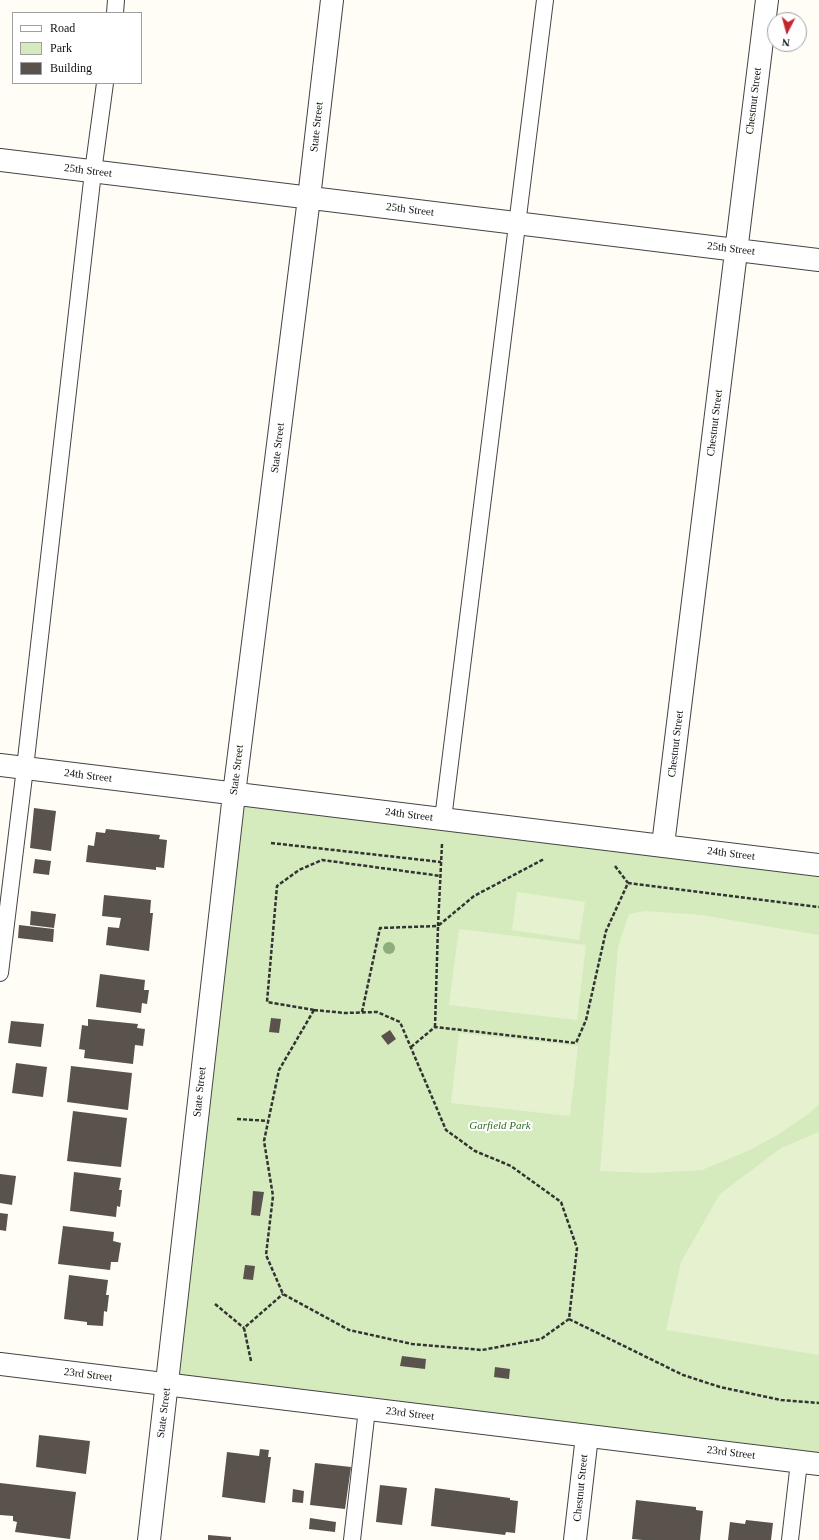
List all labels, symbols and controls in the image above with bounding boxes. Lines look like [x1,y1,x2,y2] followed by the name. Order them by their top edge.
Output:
[12,12,142,84] legend
[767,12,807,52] north arrow
[50,21,75,35] text: Road
[781,37,790,49] text: N
[50,41,72,55] text: Park
[50,61,92,75] text: Building
[743,67,765,135] street label: Chestnut Street
[308,101,326,153] street label: State Street
[63,162,113,180] street label: 25th Street
[385,201,435,219] street label: 25th Street
[706,240,756,258] street label: 25th Street
[704,389,726,457] street label: Chestnut Street
[268,422,288,474] street label: State Street
[665,710,687,778] street label: Chestnut Street
[227,744,247,796] street label: State Street
[63,767,113,785] street label: 24th Street
[384,806,434,824] street label: 24th Street
[706,845,756,863] street label: 24th Street
[191,1066,209,1118] street label: State Street
[469,1119,531,1133] park label: Garfield Park
[63,1365,113,1385] street label: 23rd Street
[154,1387,174,1439] street label: State Street
[385,1404,435,1424] street label: 23rd Street
[706,1443,756,1463] street label: 23rd Street
[571,1454,591,1522] street label: Chestnut Street

